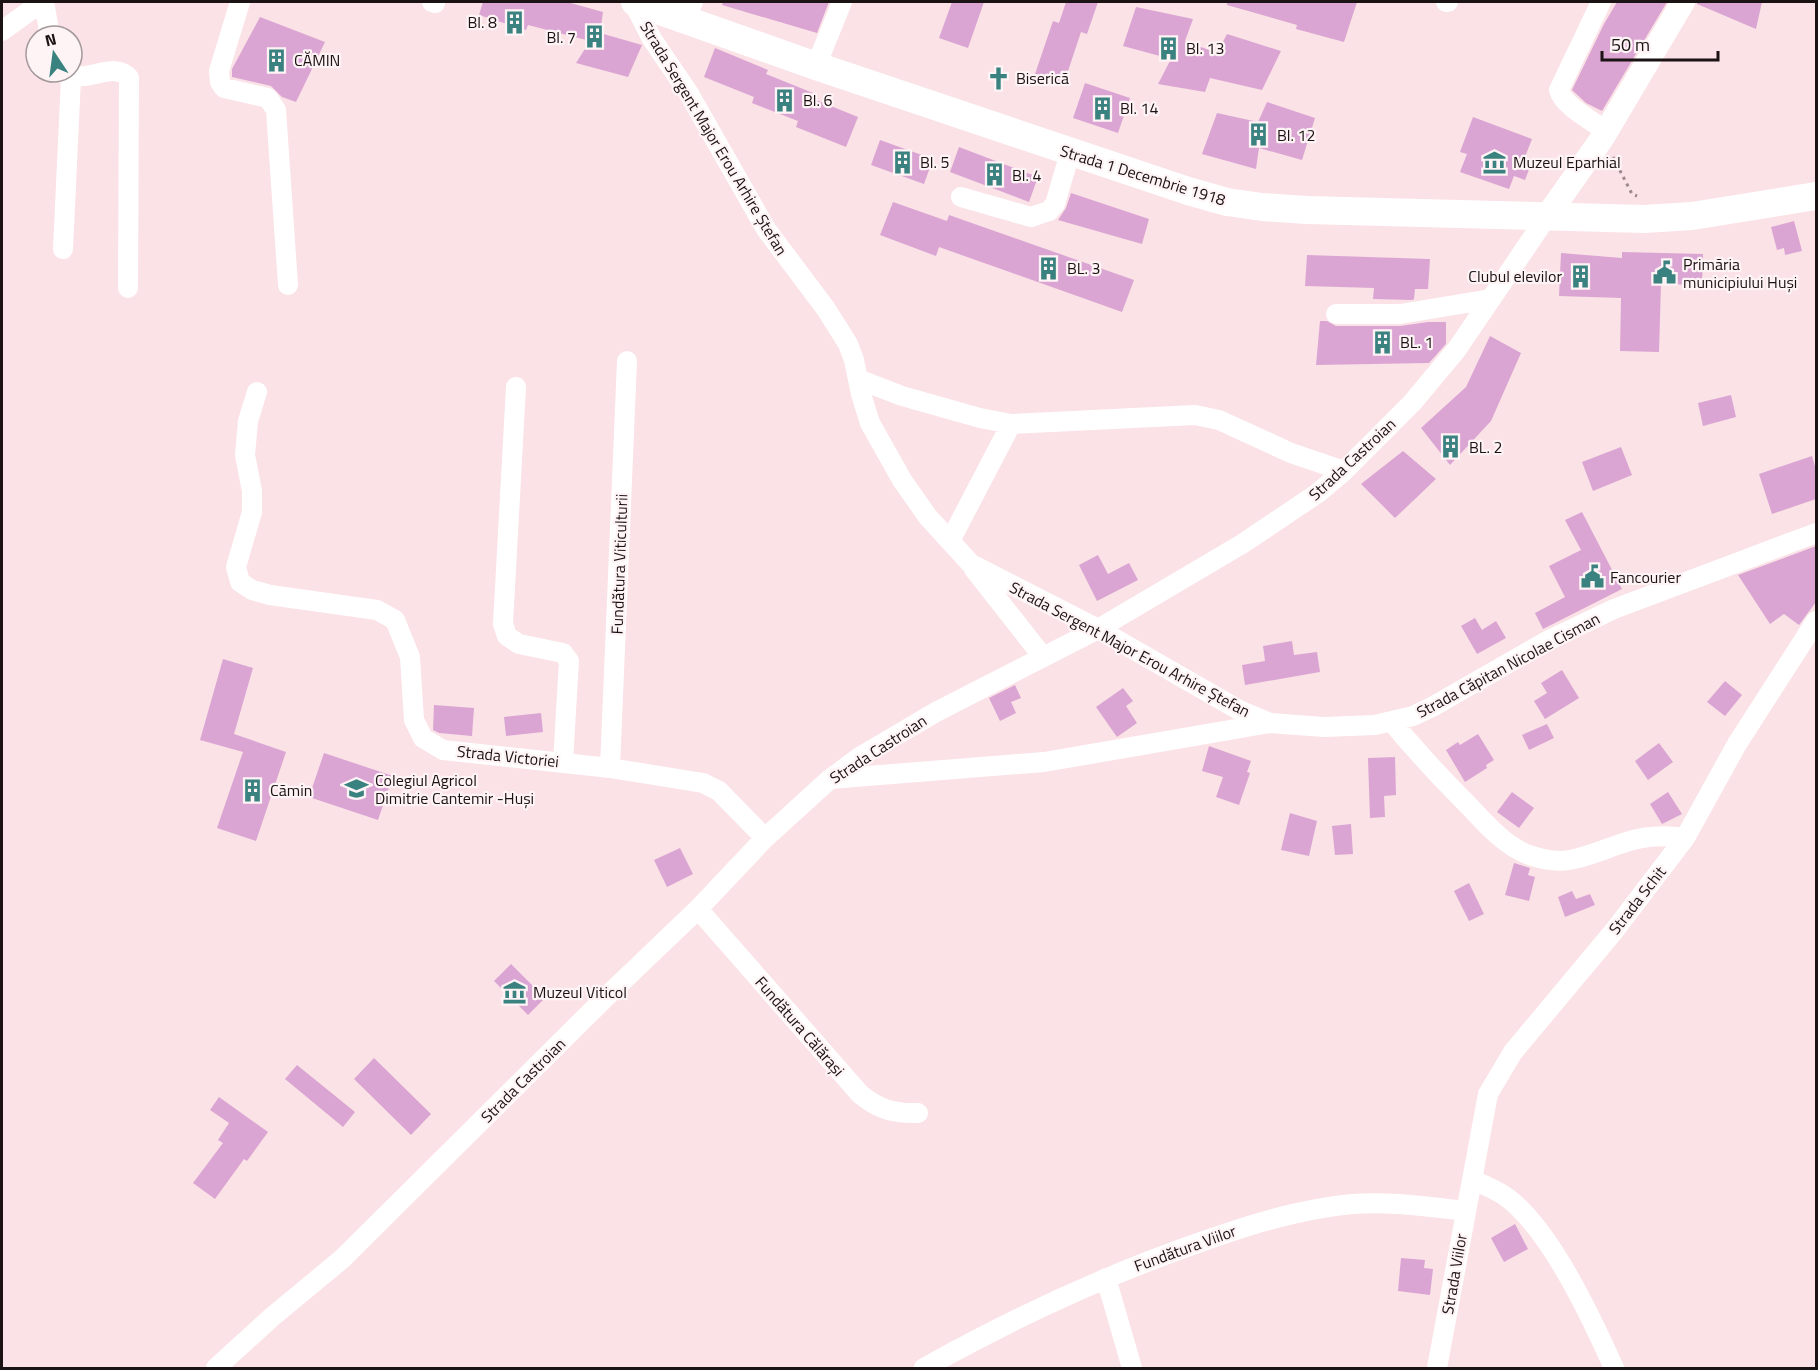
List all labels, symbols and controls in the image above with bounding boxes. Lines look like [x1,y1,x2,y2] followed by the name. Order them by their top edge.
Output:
[502,9,528,35] building icon: Bl. 8
[468,10,497,34] place label: Bl. 8
[634,16,794,260] street label: Strada Sergent Major Erou Arhire Ștefan
[24,24,84,84] north arrow
[581,24,607,50] building icon: Bl. 7
[1602,24,1718,62] scale bar
[547,25,576,49] place label: Bl. 7
[43,26,59,52] text: N
[1611,31,1650,58] text: 50 m
[1155,35,1181,61] building icon: Bl. 13
[1186,36,1224,60] place label: Bl. 13
[263,47,289,73] building icon: CĂMIN
[294,48,340,72] place label: CĂMIN
[985,65,1011,91] church icon: Biserică
[1016,66,1069,90] place label: Biserică
[772,87,798,113] building icon: Bl. 6
[803,88,833,112] place label: Bl. 6
[1089,95,1115,121] building icon: Bl. 14
[1120,96,1158,120] place label: Bl. 14
[1246,122,1272,148] building icon: Bl. 12
[1277,123,1315,147] place label: Bl. 12
[1057,138,1229,212] street label: Strada 1 Decembrie 1918
[889,149,915,175] building icon: Bl. 5
[1482,149,1508,175] museum icon: Muzeul Eparhial
[920,150,950,174] place label: Bl. 5
[1513,150,1621,174] place label: Muzeul Eparhial
[981,162,1007,188] building icon: Bl. 4
[1012,163,1042,187] place label: Bl. 4
[1683,252,1797,294] place label: Primăria municipiului Huși
[1036,255,1062,281] building icon: BL. 3
[1067,256,1100,280] place label: BL. 3
[1652,260,1678,286] public building icon: Primăria municipiului Huși
[1567,263,1593,289] building icon: Clubul elevilor
[1468,264,1562,288] place label: Clubul elevilor
[1369,329,1395,355] building icon: BL. 1
[1400,330,1433,354] place label: BL. 1
[1303,412,1401,506] street label: Strada Castroian
[1438,434,1464,460] building icon: BL. 2
[1469,435,1502,459] place label: BL. 2
[605,493,633,635] street label: Fundătura Viticulturii
[1579,564,1605,590] public building icon: Fancourier
[1610,565,1681,589] place label: Fancourier
[1005,575,1255,723] street label: Strada Sergent Major Erou Arhire Ștefan
[1412,606,1604,724] street label: Strada Căpitan Nicolae Cisman
[825,709,931,789] street label: Strada Castroian
[456,739,560,773] street label: Strada Victoriei
[375,768,534,810] place label: Colegiul Agricol Dimitrie Cantemir -Huși
[344,776,370,802] school or university icon: Colegiul Agricol Dimitrie Cantemir -Huși
[239,777,265,803] building icon: Cămin
[270,778,312,802] place label: Cămin
[1603,860,1672,939] street label: Strada Schit
[750,971,850,1081] street label: Fundătura Călărași
[502,979,528,1005] museum icon: Muzeul Viticol
[533,980,627,1004] place label: Muzeul Viticol
[475,1032,571,1128] street label: Strada Castroian
[1131,1218,1240,1278] street label: Fundătura Viilor
[1435,1231,1473,1316] street label: Strada Viilor

